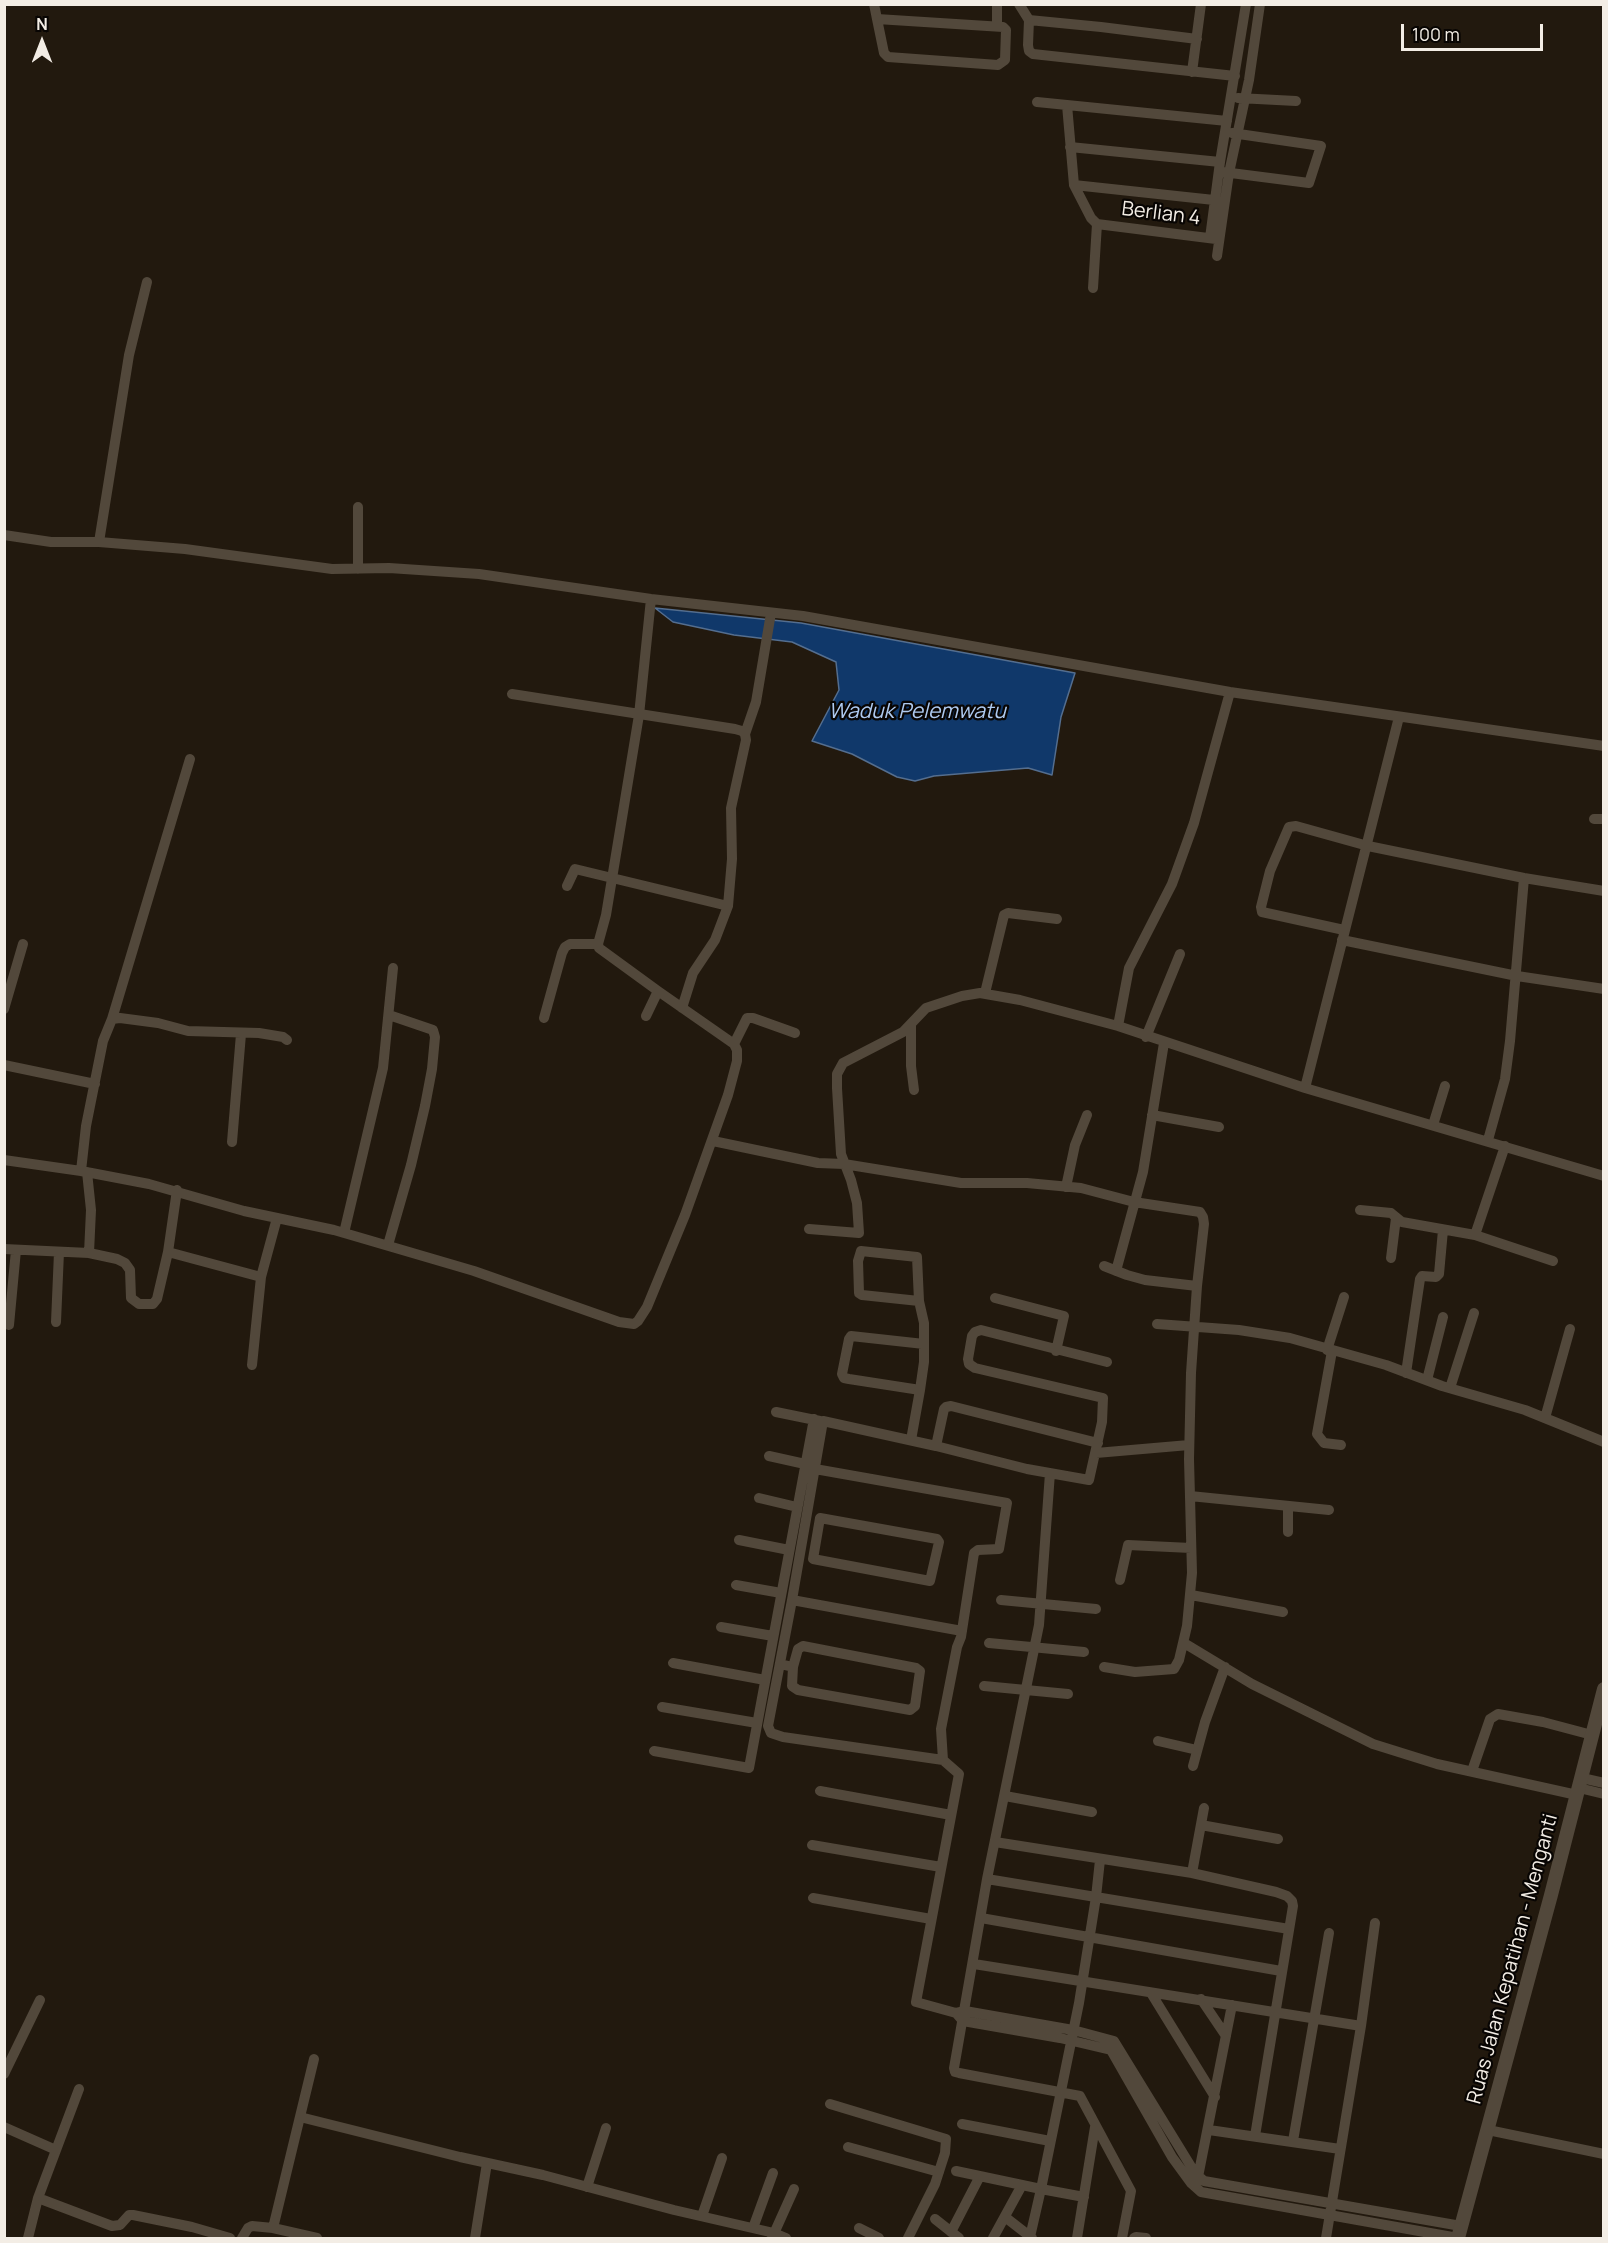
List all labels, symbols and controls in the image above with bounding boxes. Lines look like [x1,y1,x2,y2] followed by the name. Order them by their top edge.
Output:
[12,12,72,72] north arrow
[1404,12,1546,50] scale bar
[36,13,48,35] text: N
[1412,22,1460,46] text: 100 m
[1120,197,1202,231] street label: Berlian 4
[828,699,1006,725] water label: Waduk Pelemwatu
[1463,1811,1563,2107] street label: Ruas Jalan Kepatihan - Menganti

